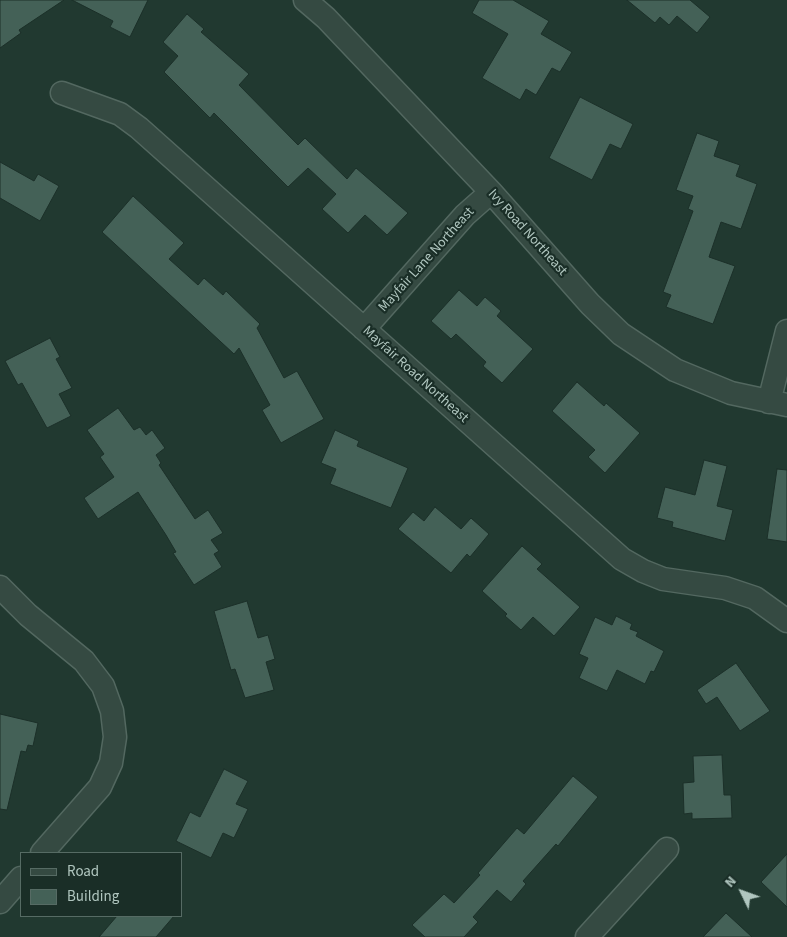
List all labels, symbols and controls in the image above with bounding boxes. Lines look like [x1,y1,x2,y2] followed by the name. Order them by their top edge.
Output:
[484,186,570,280] street label: Ivy Road Northeast
[376,204,478,316] street label: Mayfair Lane Northeast
[359,323,471,427] street label: Mayfair Road Northeast
[20,852,182,917] legend
[67,861,99,882] text: Road
[717,867,767,917] north arrow
[720,872,741,892] text: N
[67,886,119,907] text: Building

